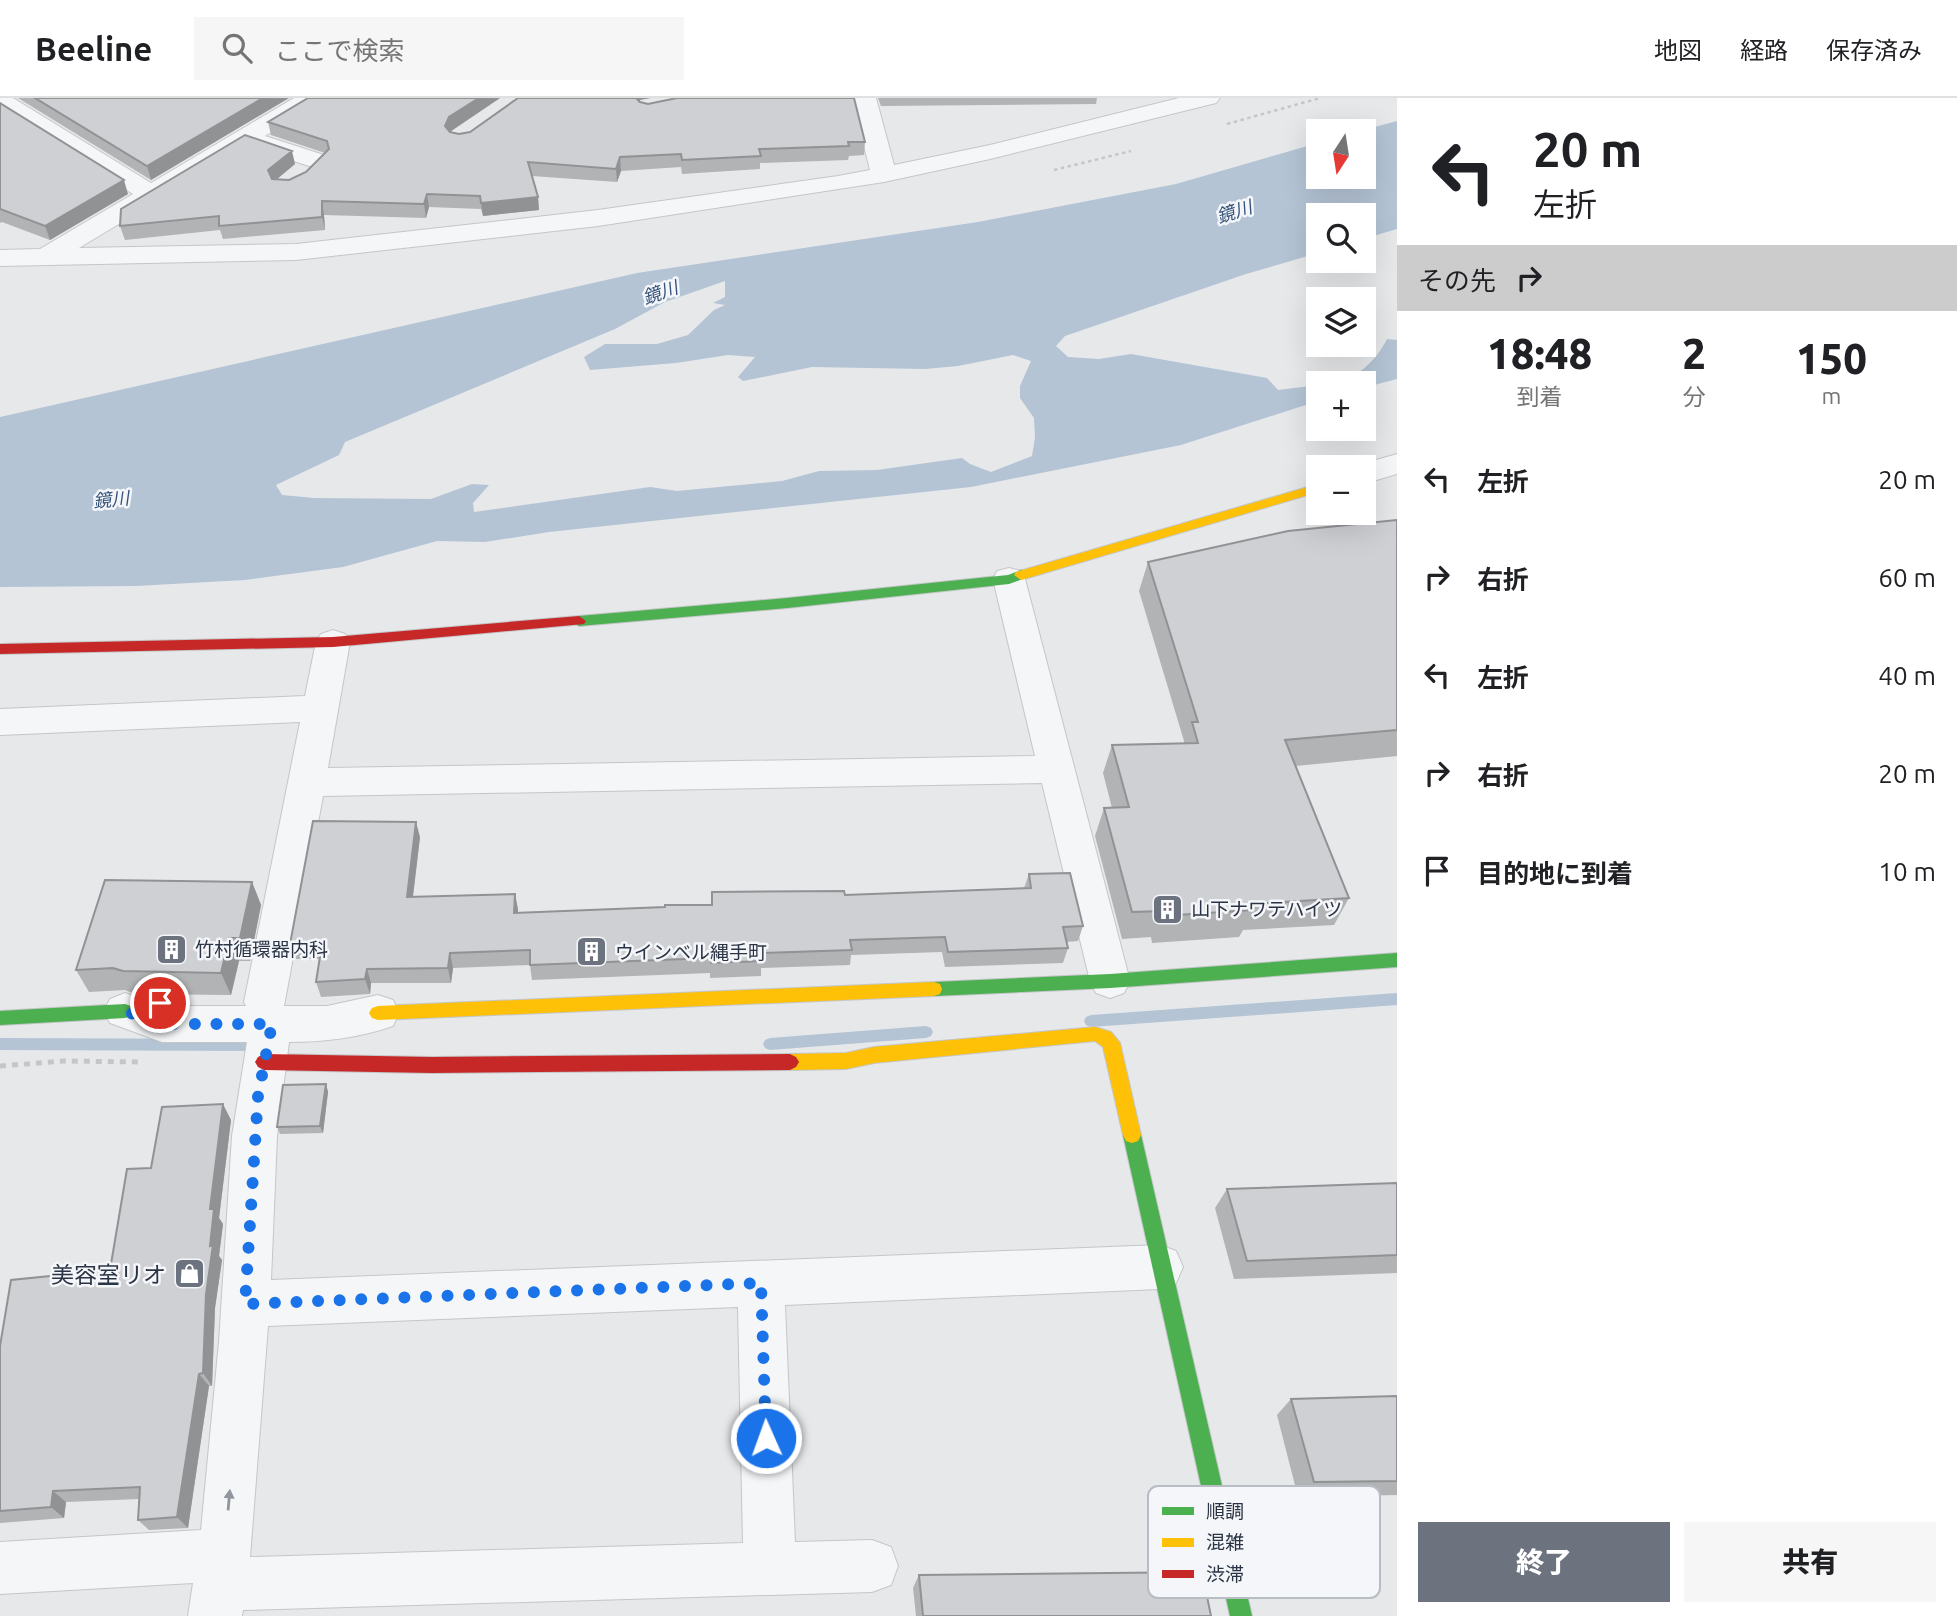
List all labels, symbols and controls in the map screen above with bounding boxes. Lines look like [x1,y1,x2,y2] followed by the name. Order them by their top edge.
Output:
[194,17,684,80] search box
[218,29,256,67] icon: search
[35,30,152,67] text: Beeline
[274,36,404,65] text: ここで検索
[1654,37,1702,64] text: 地図
[1740,37,1788,64] text: 経路
[1826,37,1922,64] text: 保存済み
[1306,119,1376,189] north arrow
[1306,119,1376,525] map controls
[1533,121,1642,176] text: 20 m
[1418,126,1509,217] icon: left
[1533,186,1597,222] text: 左折
[1214,195,1256,226] water label: 鏡川
[1306,203,1376,273] button: search
[1510,259,1548,297] icon: right
[1418,266,1496,295] text: その先
[640,276,682,307] water label: 鏡川
[1306,287,1376,357] button: layers
[1487,330,1592,377] text: 18:48
[1682,330,1706,377] text: 2
[1796,335,1867,382] text: 150
[1306,371,1376,441] button: +
[1822,383,1841,408] text: m
[1517,384,1563,409] text: 到着
[1683,384,1706,409] text: 分
[1306,455,1376,525] button: −
[1418,460,1456,498] icon: left
[1878,465,1936,494] text: 20 m
[1477,467,1529,496] text: 左折
[92,487,132,511] water label: 鏡川
[1418,558,1456,596] icon: right
[1878,563,1936,592] text: 60 m
[1477,565,1529,594] text: 右折
[1418,656,1456,694] icon: left
[1878,661,1936,690] text: 40 m
[1477,663,1529,692] text: 左折
[1418,754,1456,792] icon: right
[1878,759,1936,788] text: 20 m
[1477,761,1529,790] text: 右折
[1418,852,1456,890] icon: arrive
[1878,857,1936,886] text: 10 m
[1477,859,1633,888] text: 目的地に到着
[1151,892,1185,926] building icon: 山下ナワテハイツ
[1191,898,1342,920] place label: 山下ナワテハイツ
[155,932,189,966] building icon: 竹村循環器内科
[575,935,609,969] building icon: ウインベル縄手町
[195,938,328,960] place label: 竹村循環器内科
[615,941,767,963] place label: ウインベル縄手町
[130,973,190,1033] pin
[141,984,179,1022] icon: arrive
[172,1257,206,1291] shop icon: 美容室リオ
[51,1262,166,1287] place label: 美容室リオ
[729,1401,803,1475] position arrow
[1148,1486,1380,1598] legend
[224,1488,235,1510] one-way arrow
[1206,1500,1244,1522] text: 順調
[1418,1522,1670,1602] button: 終了
[1684,1522,1936,1602] button: 共有
[1206,1531,1244,1553] text: 混雑
[1206,1563,1244,1585] text: 渋滞

